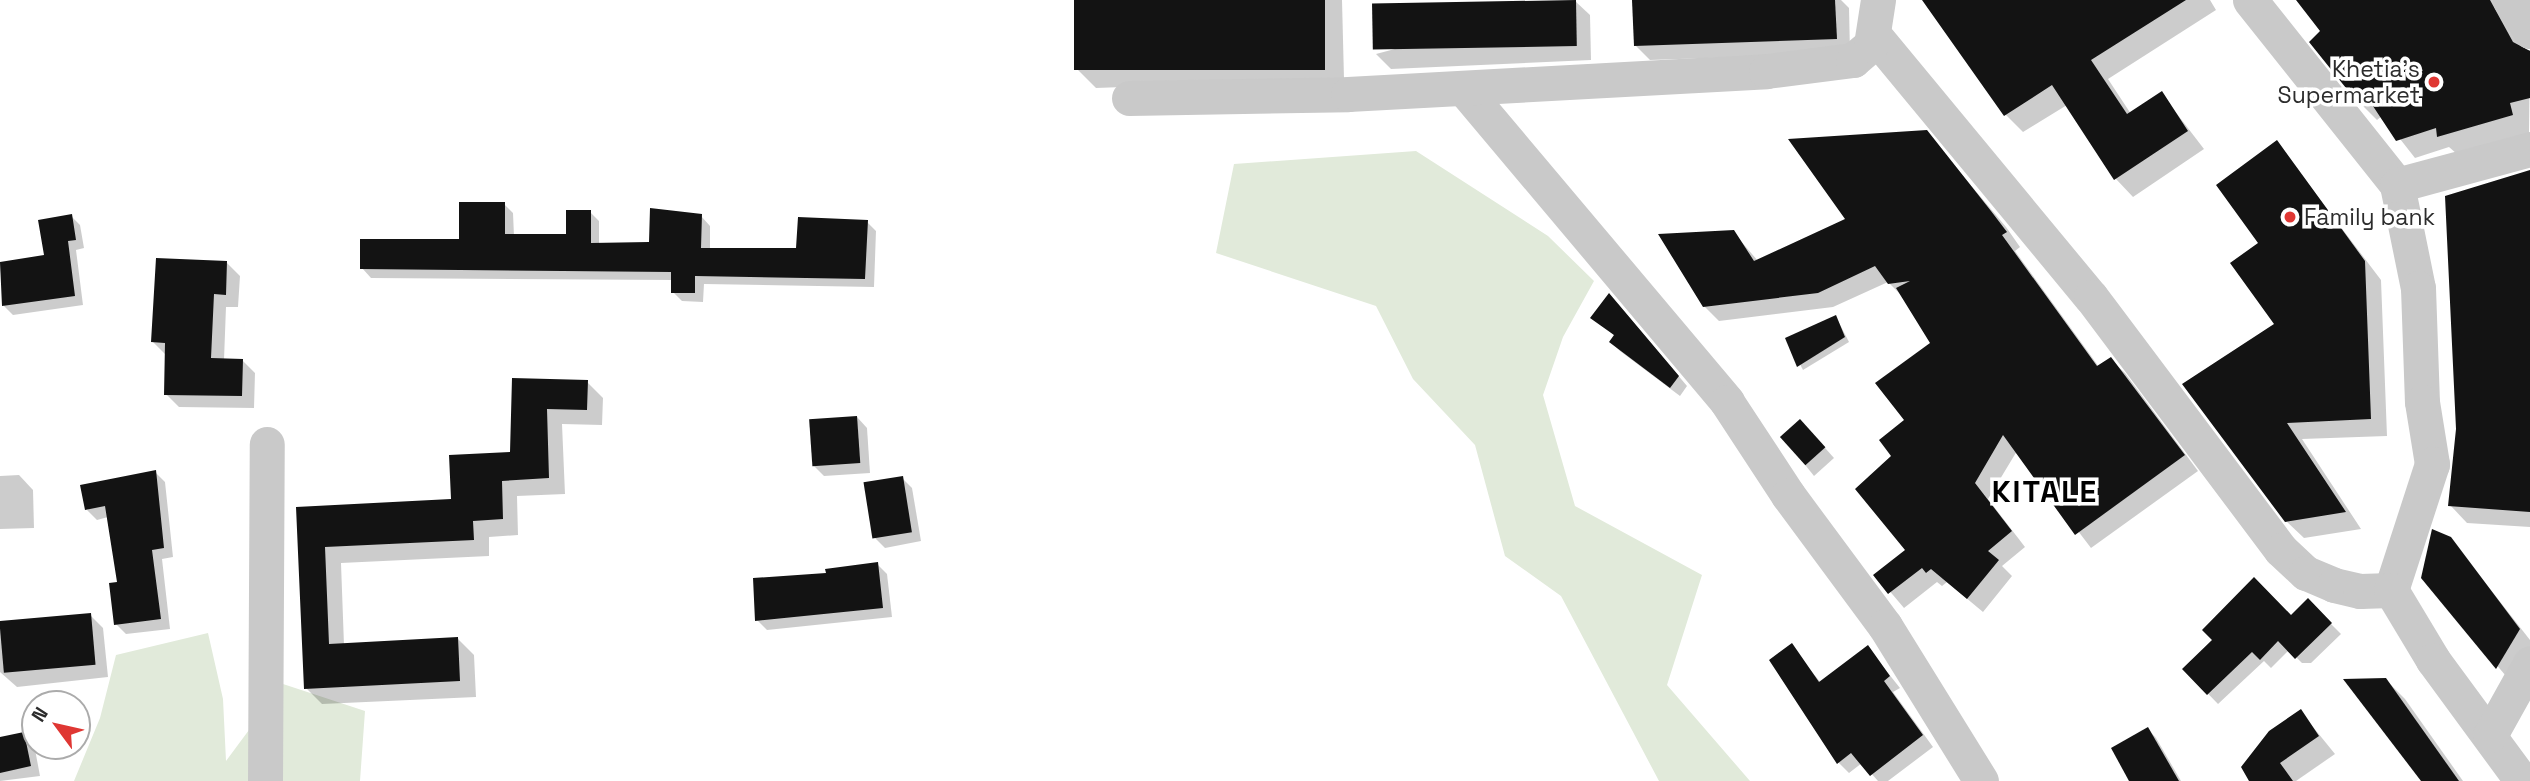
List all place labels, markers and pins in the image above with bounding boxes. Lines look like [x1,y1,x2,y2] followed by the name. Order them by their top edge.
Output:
[2278,55,2420,109] place label: Khetia's Supermarket
[2426,74,2442,90] marker: Khetia's Supermarket
[2304,203,2435,231] place label: Family bank
[2282,209,2298,225] marker: Family bank

